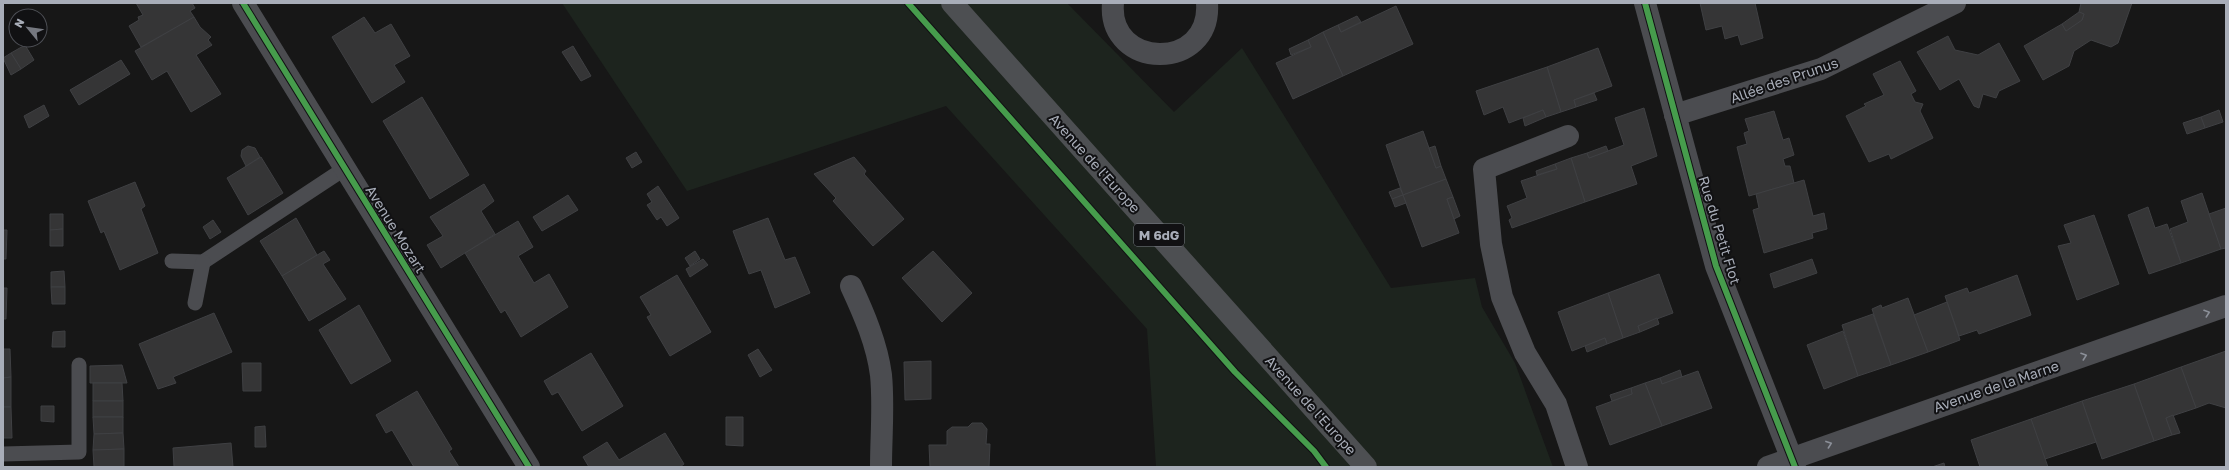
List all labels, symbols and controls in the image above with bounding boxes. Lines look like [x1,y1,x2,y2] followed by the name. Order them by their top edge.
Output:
[8,8,48,48] north arrow
[11,16,27,30] text: N
[1728,54,1840,106] street label: Allée des Prunus
[1046,110,1144,216] street label: Avenue de l'Europe
[1695,174,1745,286] street label: Rue du Petit Flot
[362,182,430,276] street label: Avenue Mozart
[1134,224,1184,246] road number: M 6dG
[2203,309,2210,318] one-way arrow
[1262,352,1360,458] street label: Avenue de l'Europe
[2080,352,2087,360] one-way arrow
[1931,357,2061,415] street label: Avenue de la Marne
[1825,440,1832,449] one-way arrow

